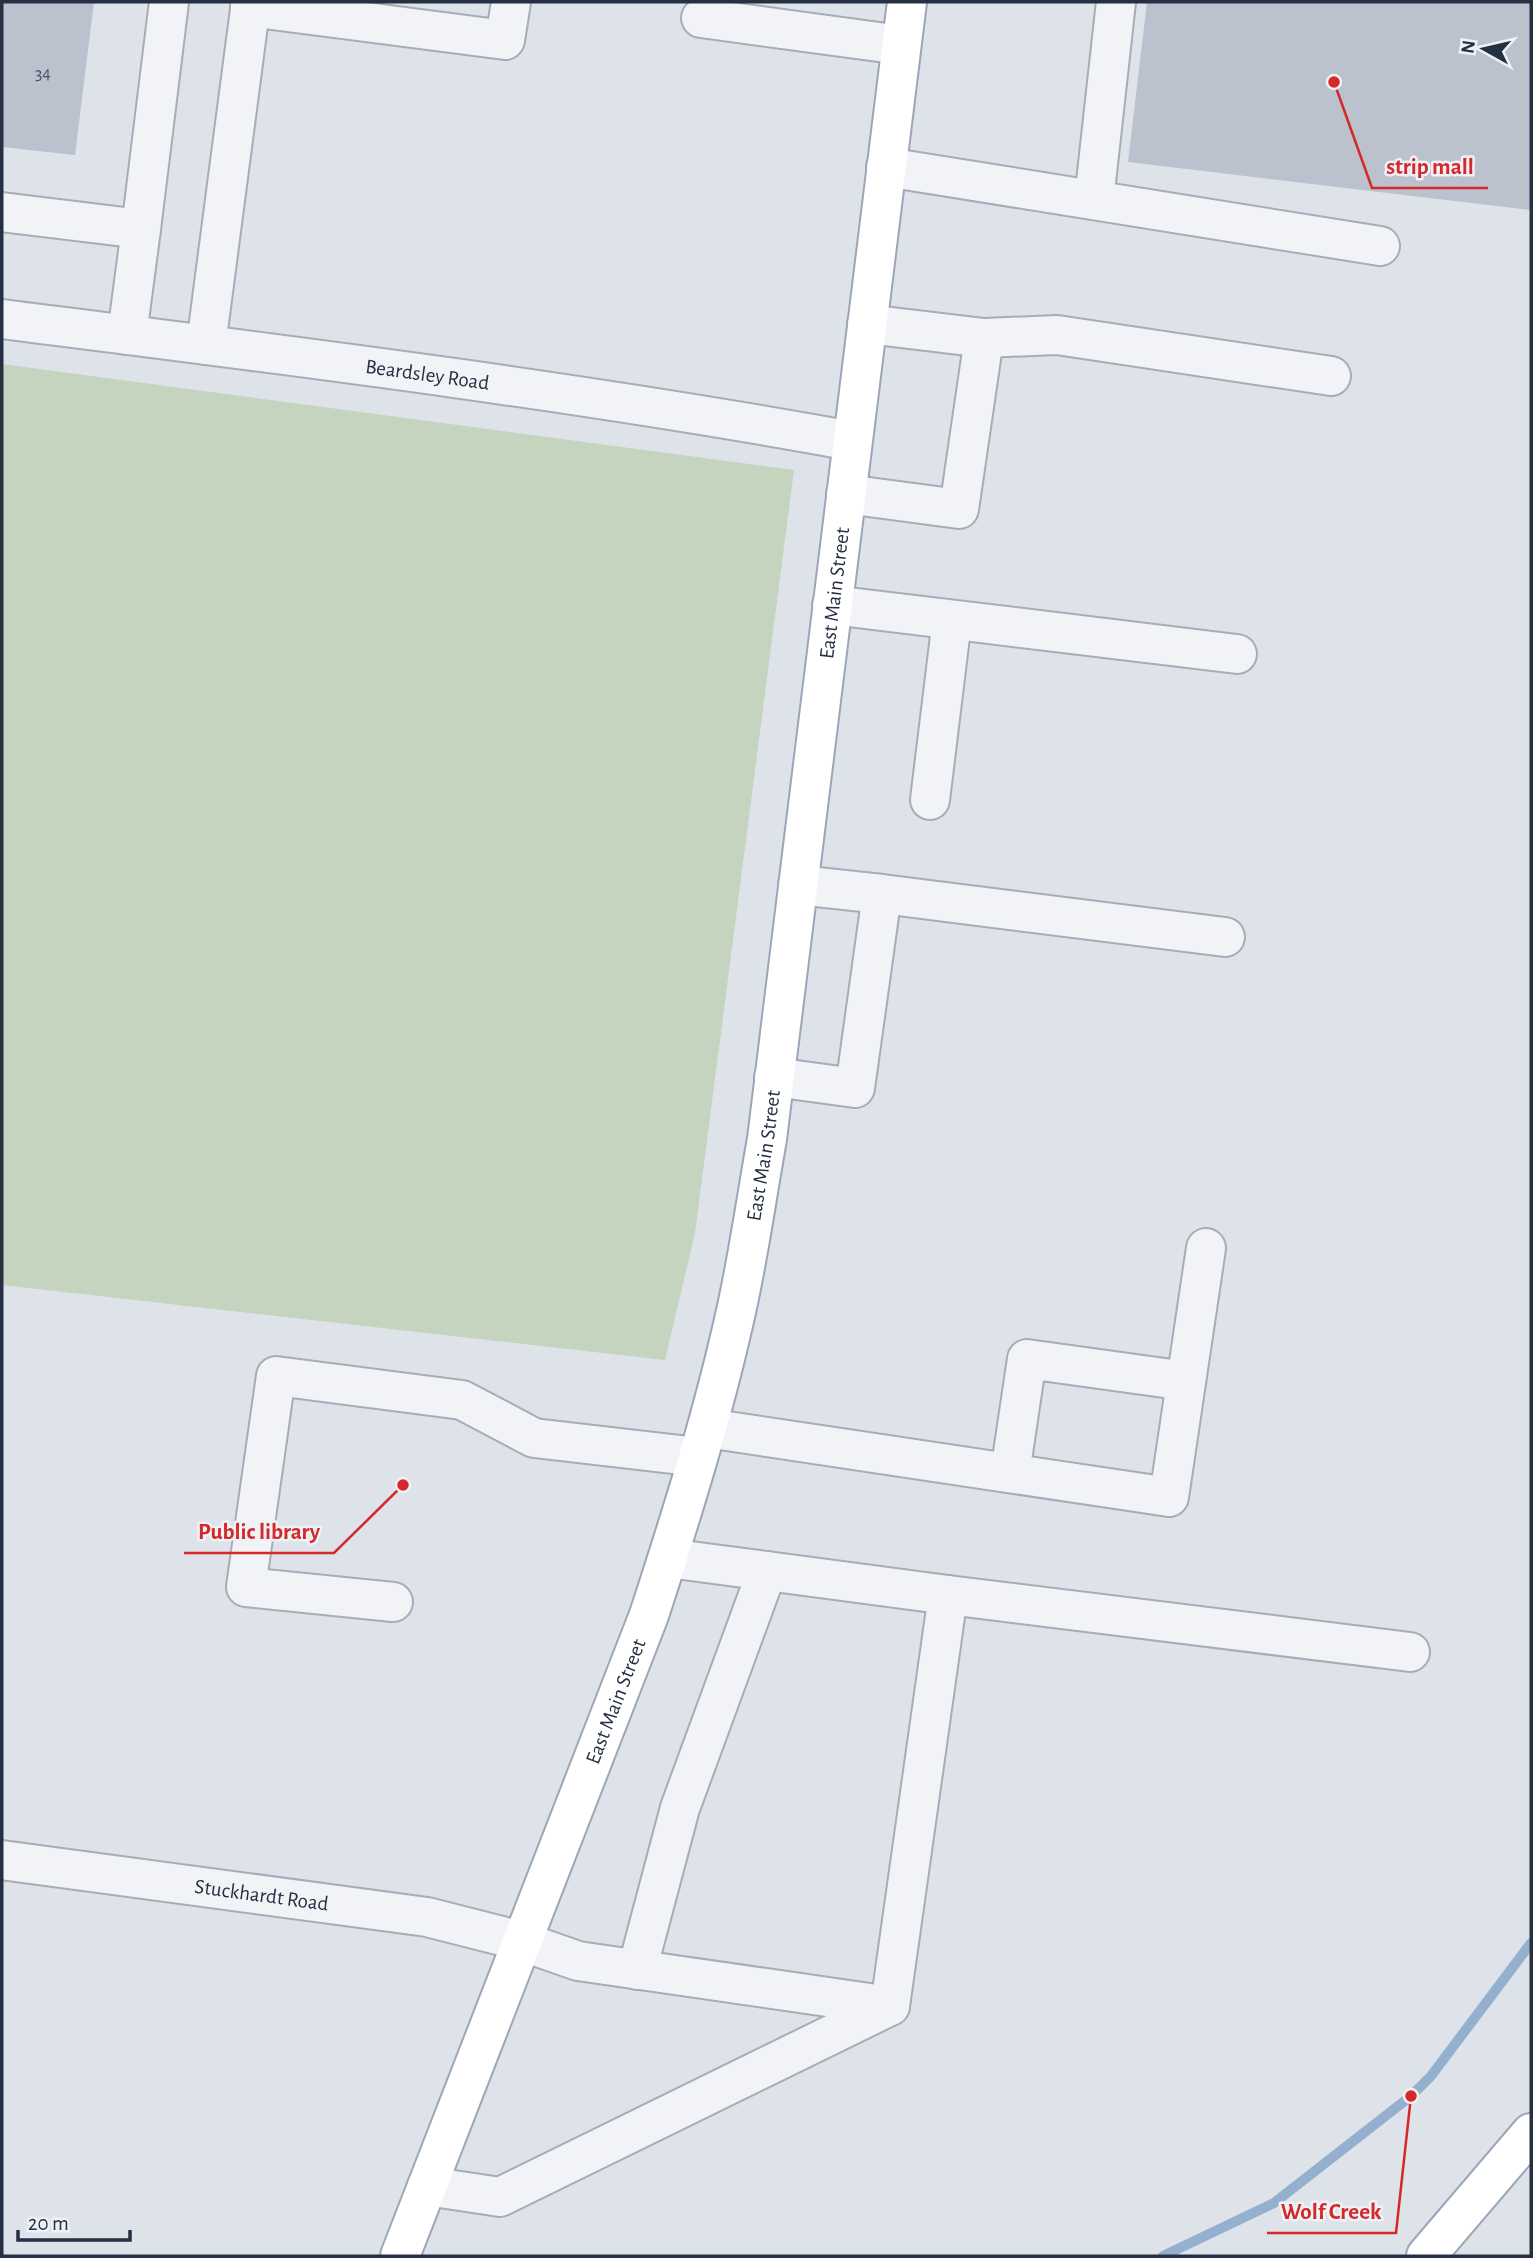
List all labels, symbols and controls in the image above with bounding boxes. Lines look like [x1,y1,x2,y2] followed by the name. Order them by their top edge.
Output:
[1449,14,1519,84] north arrow
[1458,39,1479,55] text: N
[35,65,51,83] house number: 34
[1372,144,1488,188] callout: strip mall
[1386,156,1474,179] text: strip mall
[364,355,491,393] street label: Beardsley Road
[816,526,853,660] street label: East Main Street
[743,1088,783,1223] street label: East Main Street
[184,1509,334,1553] callout: Public library
[198,1521,321,1544] text: Public library
[582,1636,649,1767] street label: East Main Street
[193,1875,330,1914] street label: Stuckhardt Road
[1267,2189,1396,2233] callout: Wolf Creek
[18,2198,130,2242] scale bar
[1281,2201,1382,2224] text: Wolf Creek
[28,2213,69,2234] text: 20 m

